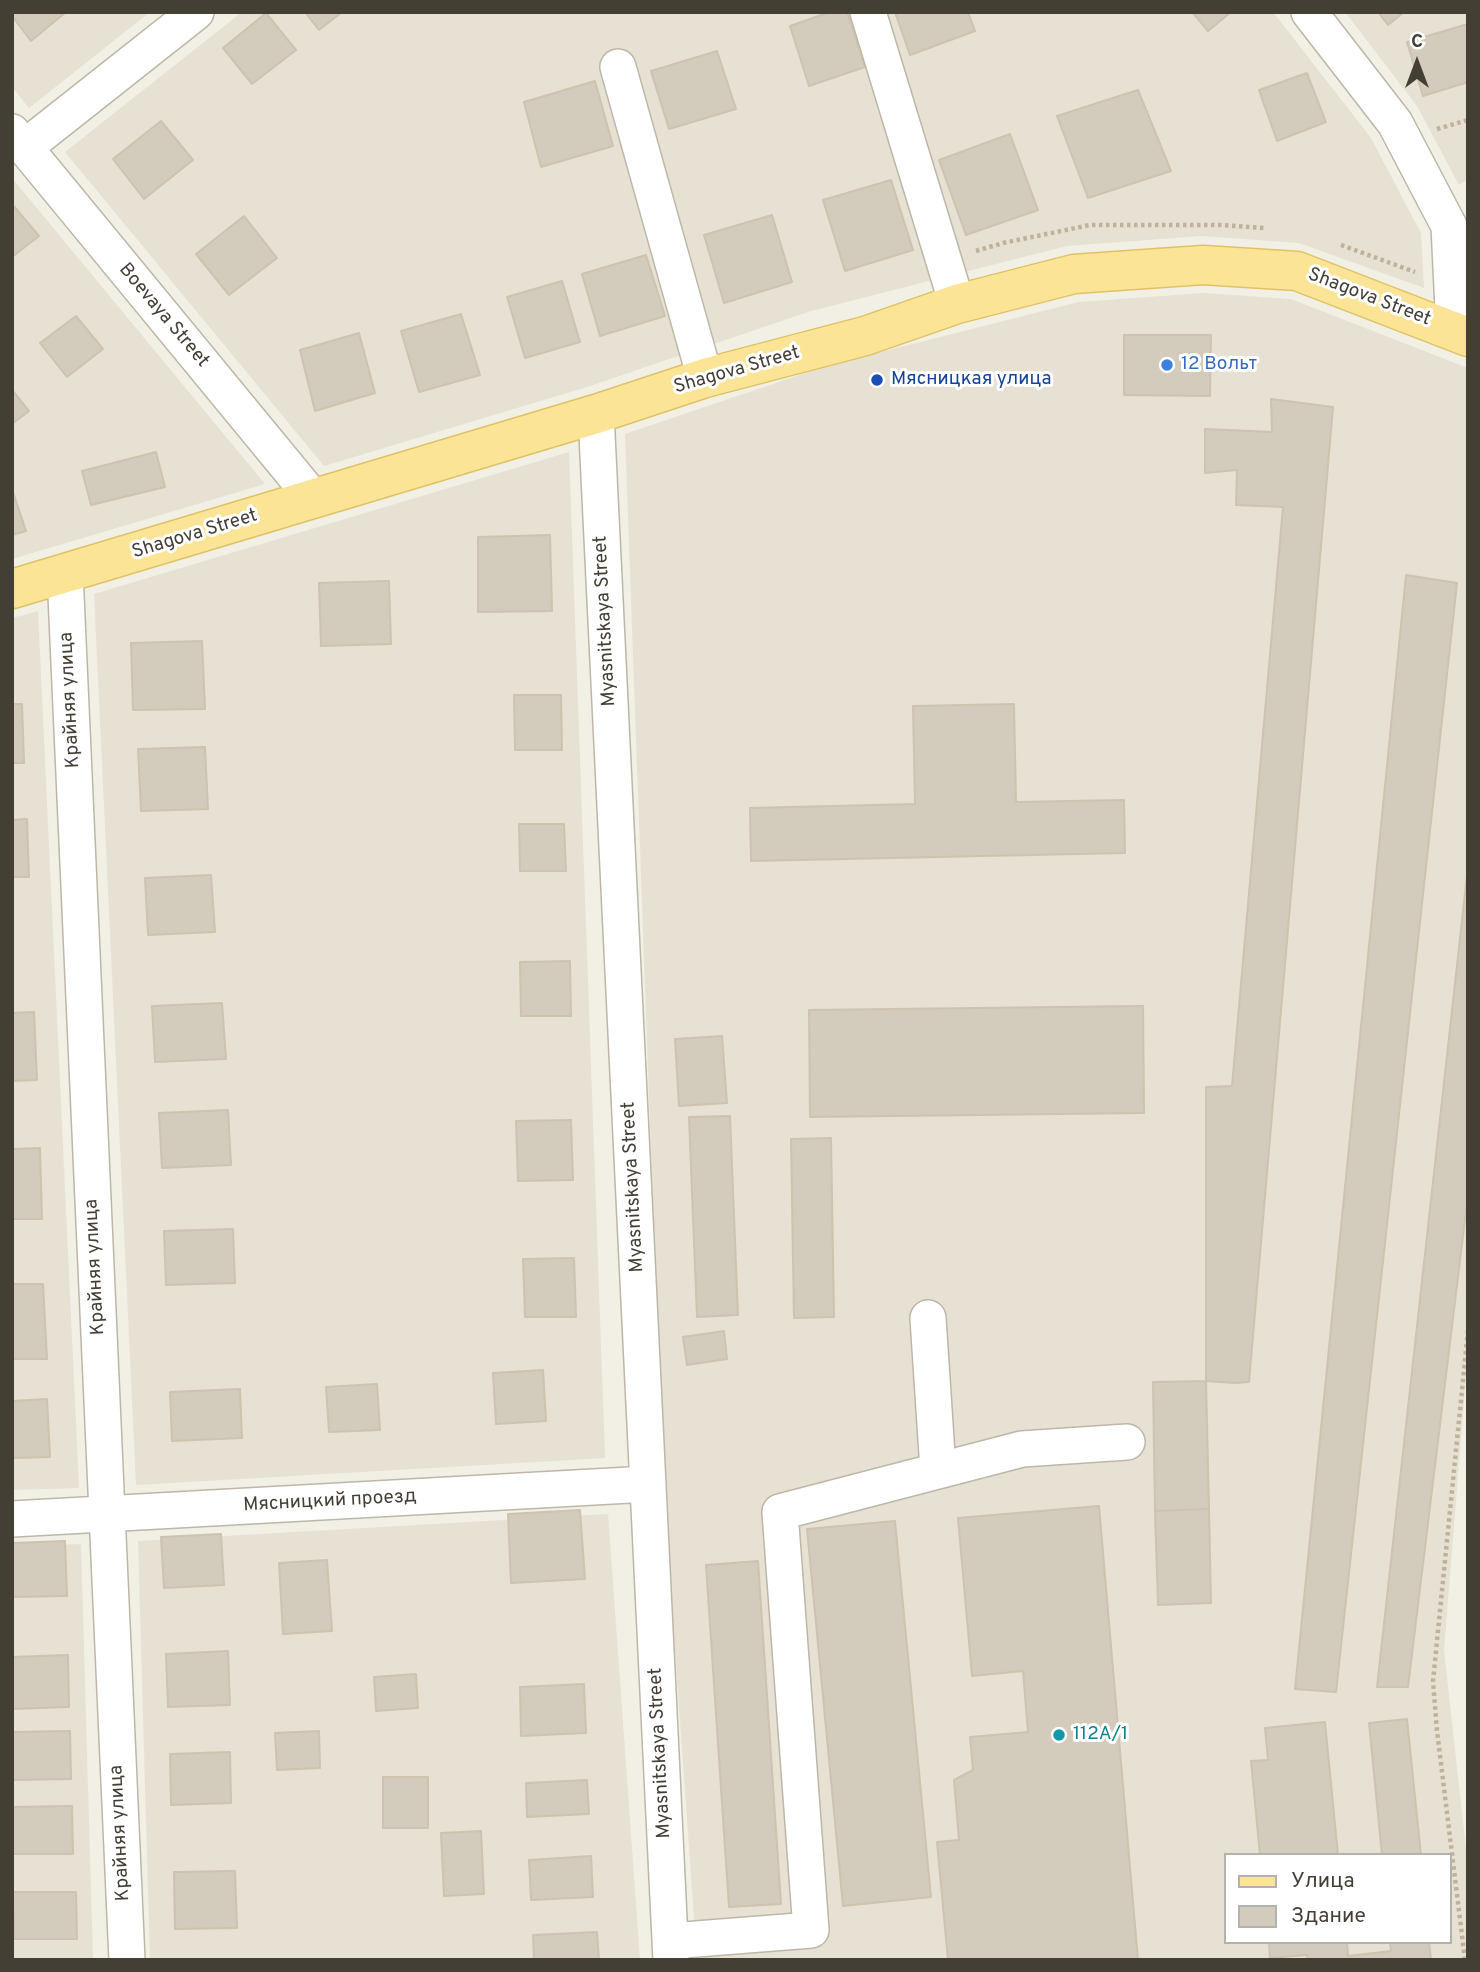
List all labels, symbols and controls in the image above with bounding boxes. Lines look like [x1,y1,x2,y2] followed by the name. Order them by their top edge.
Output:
[1382,28,1452,98] north arrow
[1411,30,1423,54] text: С
[113,259,213,373] street label: Boevaya Street
[1304,264,1434,332] street label: Shagova Street
[672,342,802,400] street label: Shagova Street
[1181,354,1257,376] place label: 12 Вольт
[1159,357,1175,373] marker: 12 Вольт
[891,369,1051,391] place label: Мясницкая улица
[869,372,885,388] marker: Мясницкая улица
[130,505,260,565] street label: Shagova Street
[590,535,622,707] street label: Myasnitskaya Street
[56,631,86,769] street label: Крайняя улица
[618,1101,650,1273] street label: Myasnitskaya Street
[81,1198,111,1336] street label: Крайняя улица
[243,1486,417,1518] street label: Мясницкий проезд
[645,1667,677,1839] street label: Myasnitskaya Street
[1073,1724,1128,1746] place label: 112А/1
[1051,1727,1067,1743] marker: 112А/1
[106,1764,136,1902] street label: Крайняя улица
[1224,1853,1452,1944] legend
[1291,1868,1355,1895] text: Улица
[1291,1903,1366,1930] text: Здание

